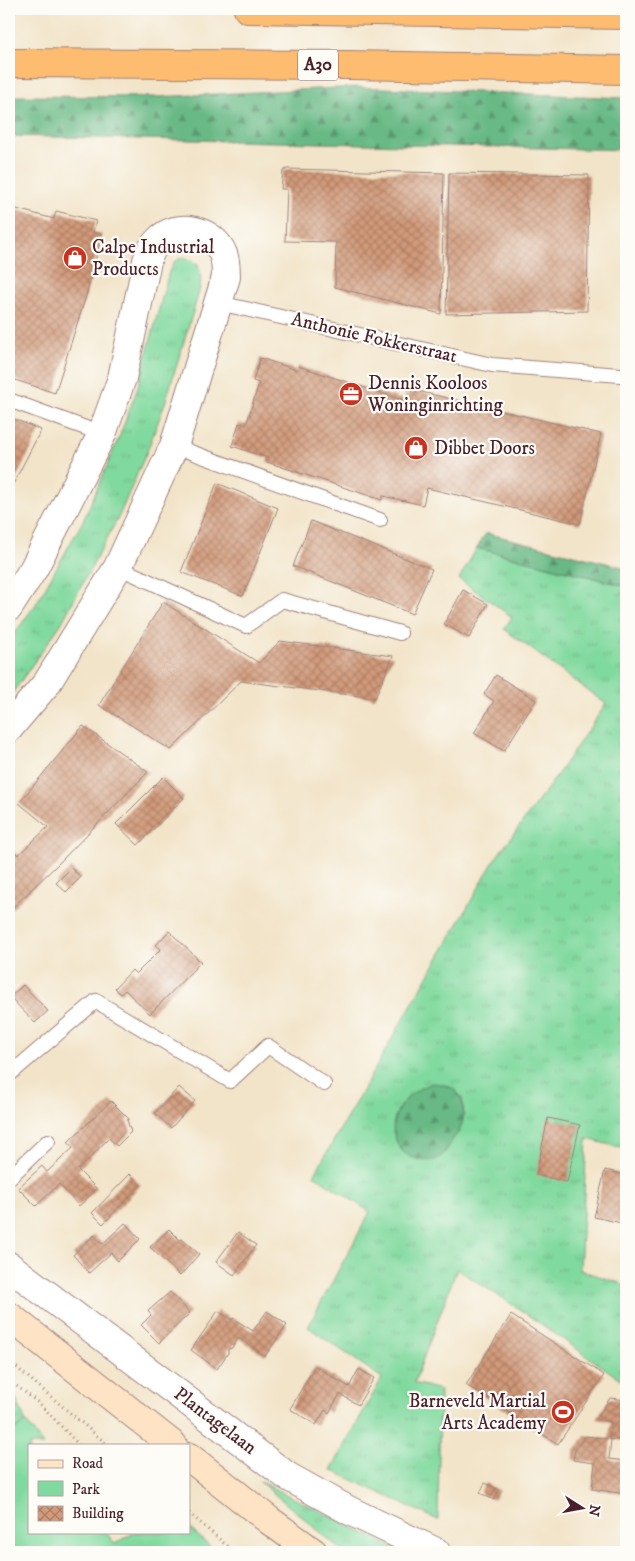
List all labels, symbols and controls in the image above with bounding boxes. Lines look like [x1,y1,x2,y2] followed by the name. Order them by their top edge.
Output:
[298,50,338,80] road number: A30
[92,236,215,281] place label: Calpe Industrial Products
[62,245,88,271] shop icon: Calpe Industrial Products
[289,308,459,368] street label: Anthonie Fokkerstraat
[367,372,503,417] place label: Dennis Kooloos Woninginrichting
[338,381,364,407] office icon: Dennis Kooloos Woninginrichting
[403,435,429,461] shop icon: Dibbet Doors
[434,437,535,460] place label: Dibbet Doors
[169,1382,261,1460] street label: Plantagelaan
[408,1390,547,1435] place label: Barneveld Martial Arts Academy
[550,1399,576,1425] sports icon: Barneveld Martial Arts Academy
[28,1444,190,1534] legend
[72,1454,104,1473] text: Road
[72,1480,101,1499] text: Park
[558,1484,608,1534] north arrow
[584,1503,604,1518] text: N
[72,1504,124,1523] text: Building

